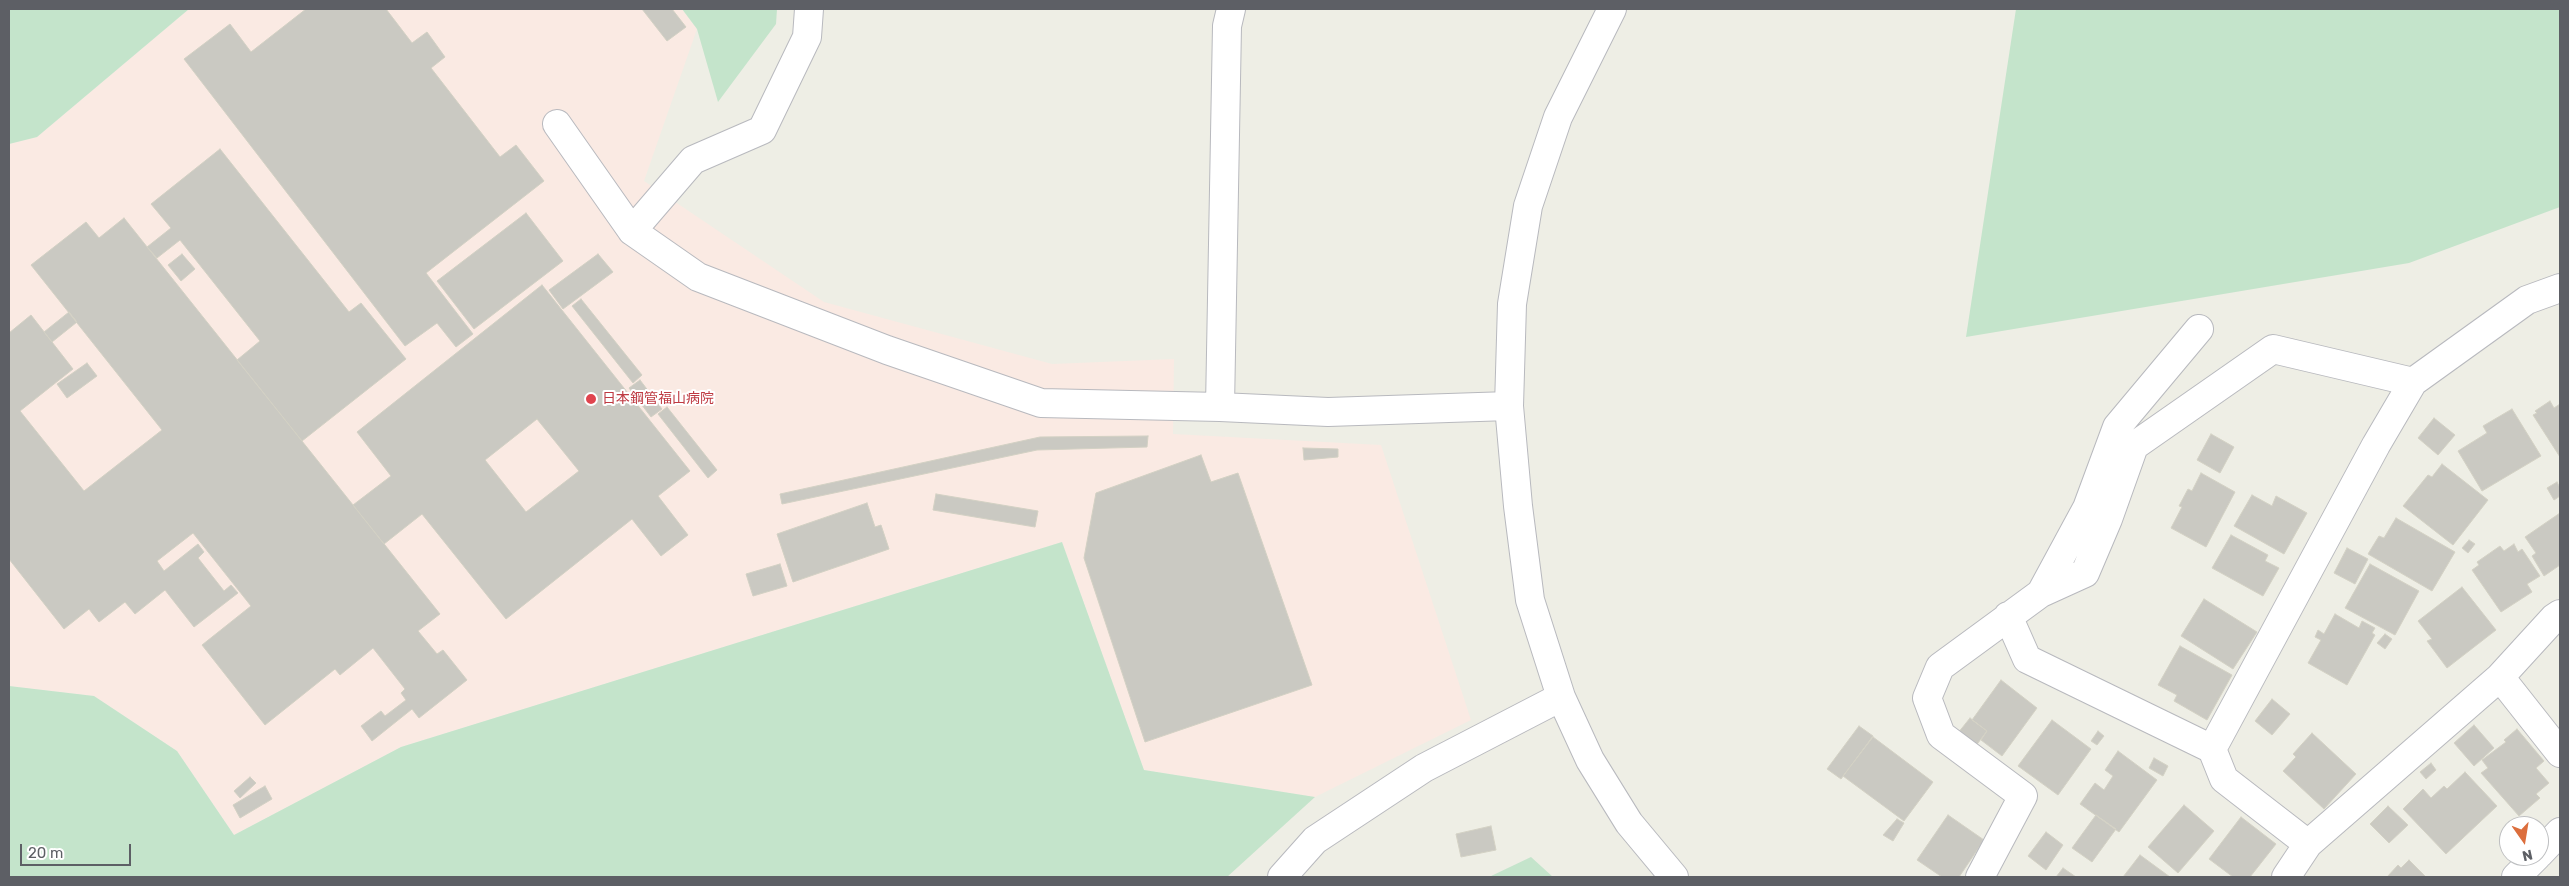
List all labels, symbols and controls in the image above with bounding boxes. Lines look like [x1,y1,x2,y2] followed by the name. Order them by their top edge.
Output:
[602,391,714,407] place label: 日本鋼管福山病院
[584,392,598,406] marker: 日本鋼管福山病院
[2499,816,2549,866] north arrow
[22,834,134,866] scale bar
[28,844,63,862] text: 20 m
[2520,846,2534,865] text: N

